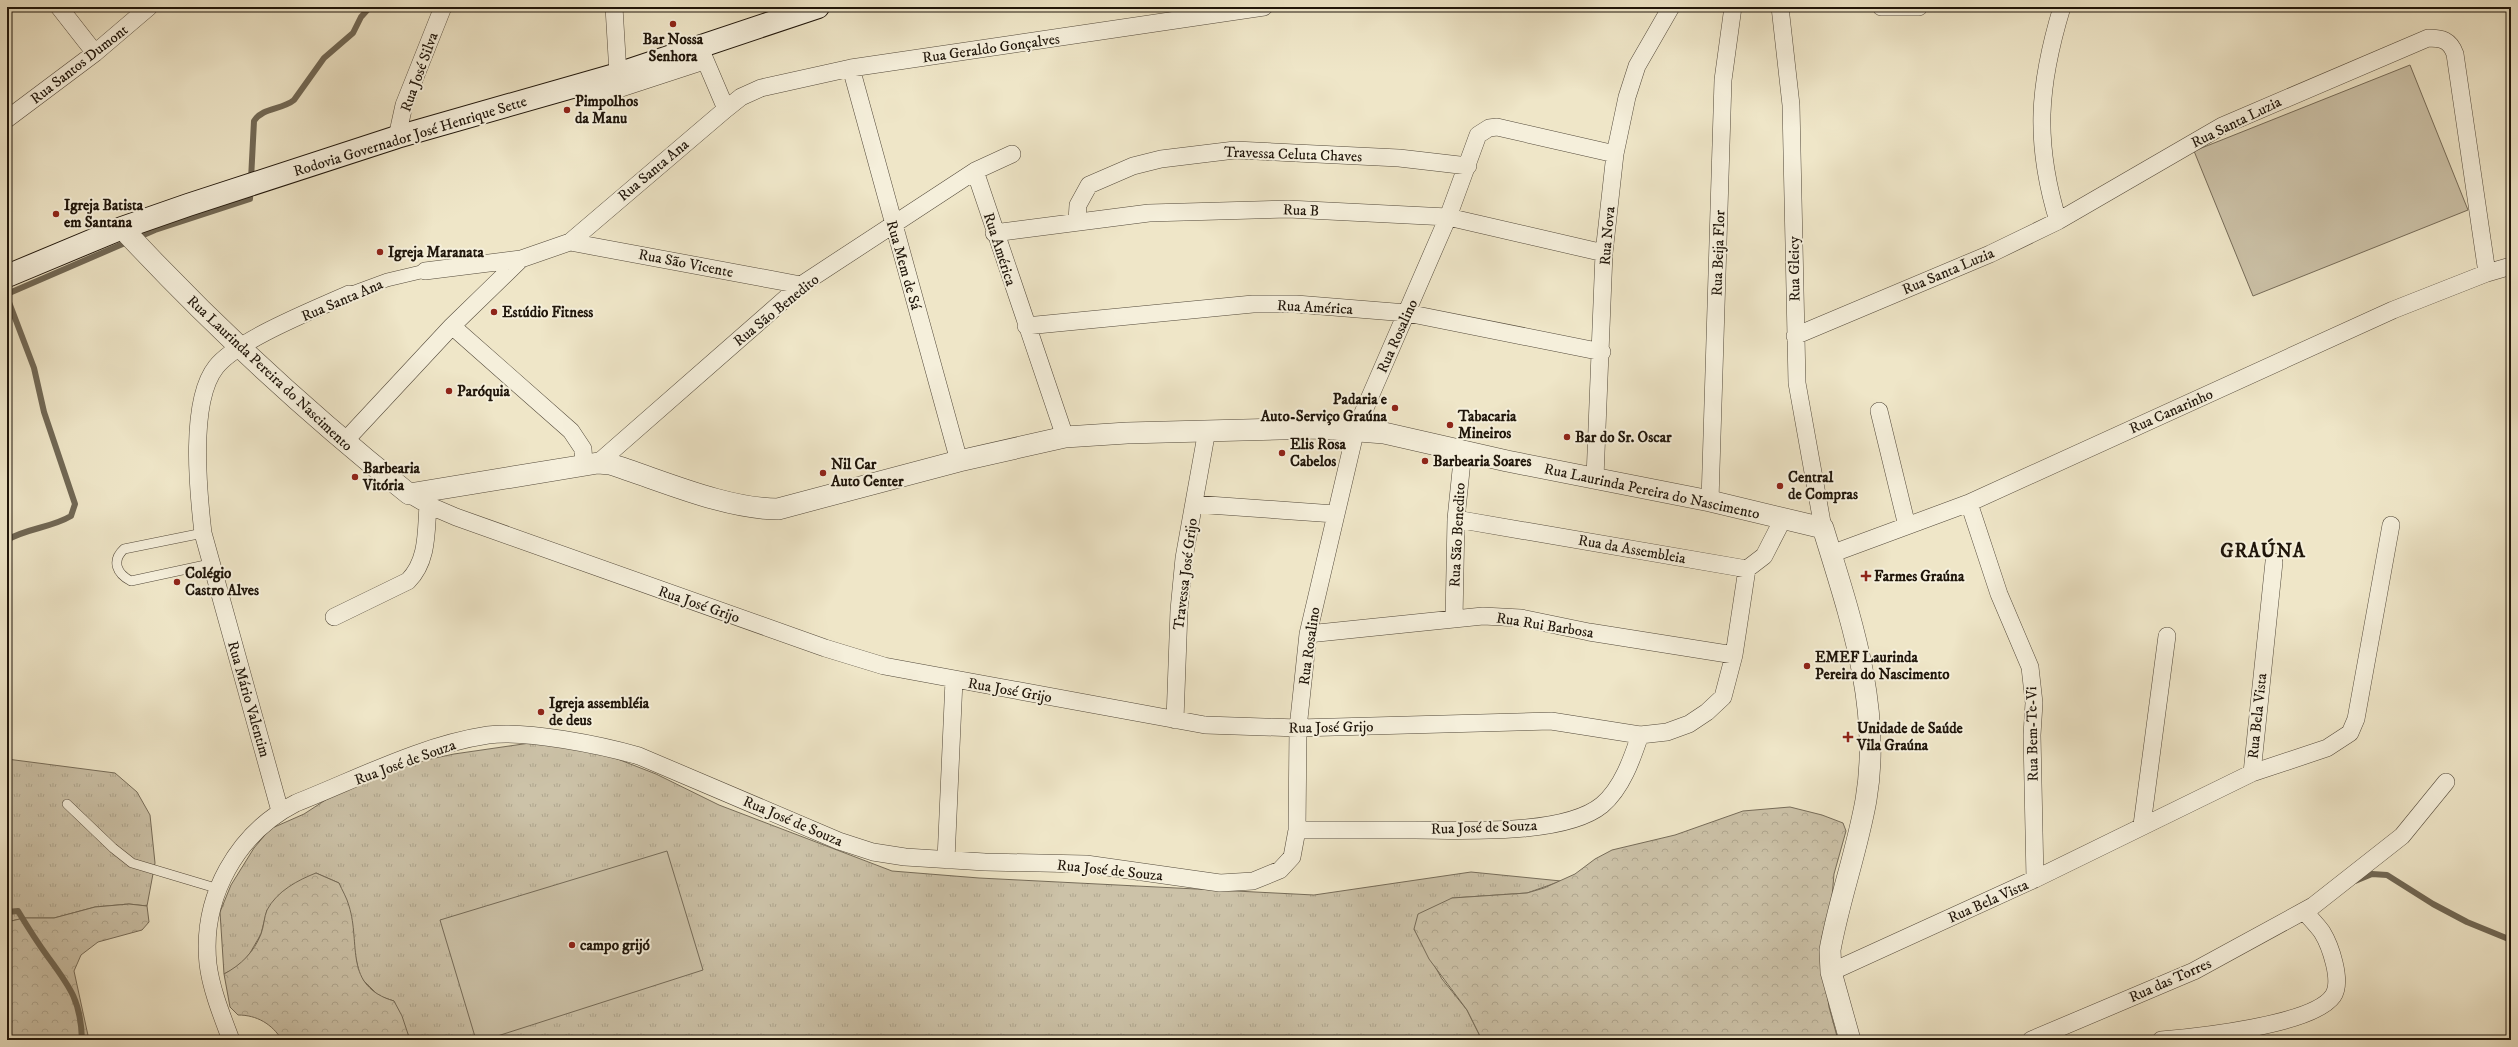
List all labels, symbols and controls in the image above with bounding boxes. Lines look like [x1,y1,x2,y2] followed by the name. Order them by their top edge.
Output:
[668,19,678,29] marker: Bar Nossa Senhora
[27,20,132,108] street label: Rua Santos Dumont
[396,29,443,115] street label: Rua José Silva
[921,29,1061,68] street label: Rua Geraldo Gonçalves
[643,30,704,66] place label: Bar Nossa Senhora
[291,92,529,181] street label: Rodovia Governador José Henrique Sette
[575,92,638,128] place label: Pimpolhos da Manu
[2188,92,2285,152] street label: Rua Santa Luzia
[562,105,572,115] marker: Pimpolhos da Manu
[614,135,693,206] street label: Rua Santa Ana
[1224,143,1362,166] street label: Travessa Celuta Chaves
[64,196,144,232] place label: Igreja Batista em Santana
[1283,200,1319,221] street label: Rua B
[1595,205,1620,266] street label: Rua Nova
[51,209,61,219] marker: Igreja Batista em Santana
[1708,209,1730,296] street label: Rua Beija Flor
[979,210,1021,289] street label: Rua América
[882,218,926,313] street label: Rua Mem de Sá
[1784,235,1805,302] street label: Rua Gleicy
[388,243,485,262] place label: Igreja Maranata
[1899,243,1998,299] street label: Rua Santa Luzia
[637,245,735,282] street label: Rua São Vicente
[375,247,385,257] marker: Igreja Maranata
[730,270,823,351] street label: Rua São Benedito
[298,274,387,326] street label: Rua Santa Ana
[183,291,357,455] street label: Rua Laurinda Pereira do Nascimento
[1276,296,1354,319] street label: Rua América
[1373,296,1422,376] street label: Rua Rosalino
[502,303,593,322] place label: Estúdio Fitness
[489,307,499,317] marker: Estúdio Fitness
[457,382,510,402] place label: Paróquia
[2126,385,2216,438] street label: Rua Canarinho
[444,386,454,396] marker: Paróquia
[1260,390,1388,426] place label: Padaria e Auto-Serviço Graúna
[1390,403,1400,413] marker: Padaria e Auto-Serviço Graúna
[1457,407,1517,443] place label: Tabacaria Mineiros
[1445,420,1455,430] marker: Tabacaria Mineiros
[1575,428,1672,447] place label: Bar do Sr. Oscar
[1562,432,1572,442] marker: Bar do Sr. Oscar
[1290,435,1346,471] place label: Elis Rosa Cabelos
[1277,448,1287,458] marker: Elis Rosa Cabelos
[1433,452,1531,471] place label: Barbearia Soares
[830,455,904,491] place label: Nil Car Auto Center
[1420,456,1430,466] marker: Barbearia Soares
[362,459,421,495] place label: Barbearia Vitória
[1542,459,1761,524] street label: Rua Laurinda Pereira do Nascimento
[818,468,828,478] marker: Nil Car Auto Center
[1788,468,1858,504] place label: Central de Compras
[350,472,360,482] marker: Barbearia Vitória
[1775,481,1785,491] marker: Central de Compras
[1445,482,1470,588] street label: Rua São Benedito
[1169,517,1202,631] street label: Travessa José Grijo
[1577,531,1688,568] street label: Rua da Assembleia
[2220,538,2306,563] district label: GRAÚNA
[185,564,259,600] place label: Colégio Castro Alves
[1874,567,1965,586] place label: Farmes Graúna
[1861,571,1871,581] marker: Farmes Graúna
[172,577,182,587] marker: Colégio Castro Alves
[656,582,742,627] street label: Rua José Grijo
[1295,606,1324,686] street label: Rua Rosalino
[1495,608,1596,643] street label: Rua Rui Barbosa
[223,639,274,760] street label: Rua Mário Valentim
[1815,648,1950,684] place label: EMEF Laurinda Pereira do Nascimento
[1802,661,1812,671] marker: EMEF Laurinda Pereira do Nascimento
[2244,672,2272,760] street label: Rua Bela Vista
[966,674,1053,707] street label: Rua José Grijo
[2022,686,2043,782] street label: Rua Bem-Te-Vi
[549,694,650,730] place label: Igreja assembléia de deus
[536,707,546,717] marker: Igreja assembléia de deus
[1288,717,1374,738] street label: Rua José Grijo
[1856,719,1964,755] place label: Unidade de Saúde Vila Graúna
[1842,731,1854,743] marker: Unidade de Saúde Vila Graúna
[352,735,459,790] street label: Rua José de Souza
[740,792,846,851] street label: Rua José de Souza
[1431,816,1538,839] street label: Rua José de Souza
[1056,855,1164,886] street label: Rua José de Souza
[1945,875,2032,928] street label: Rua Bela Vista
[580,936,651,955] place label: campo grijó
[567,940,577,950] marker: campo grijó
[2126,954,2214,1007] street label: Rua das Torres

